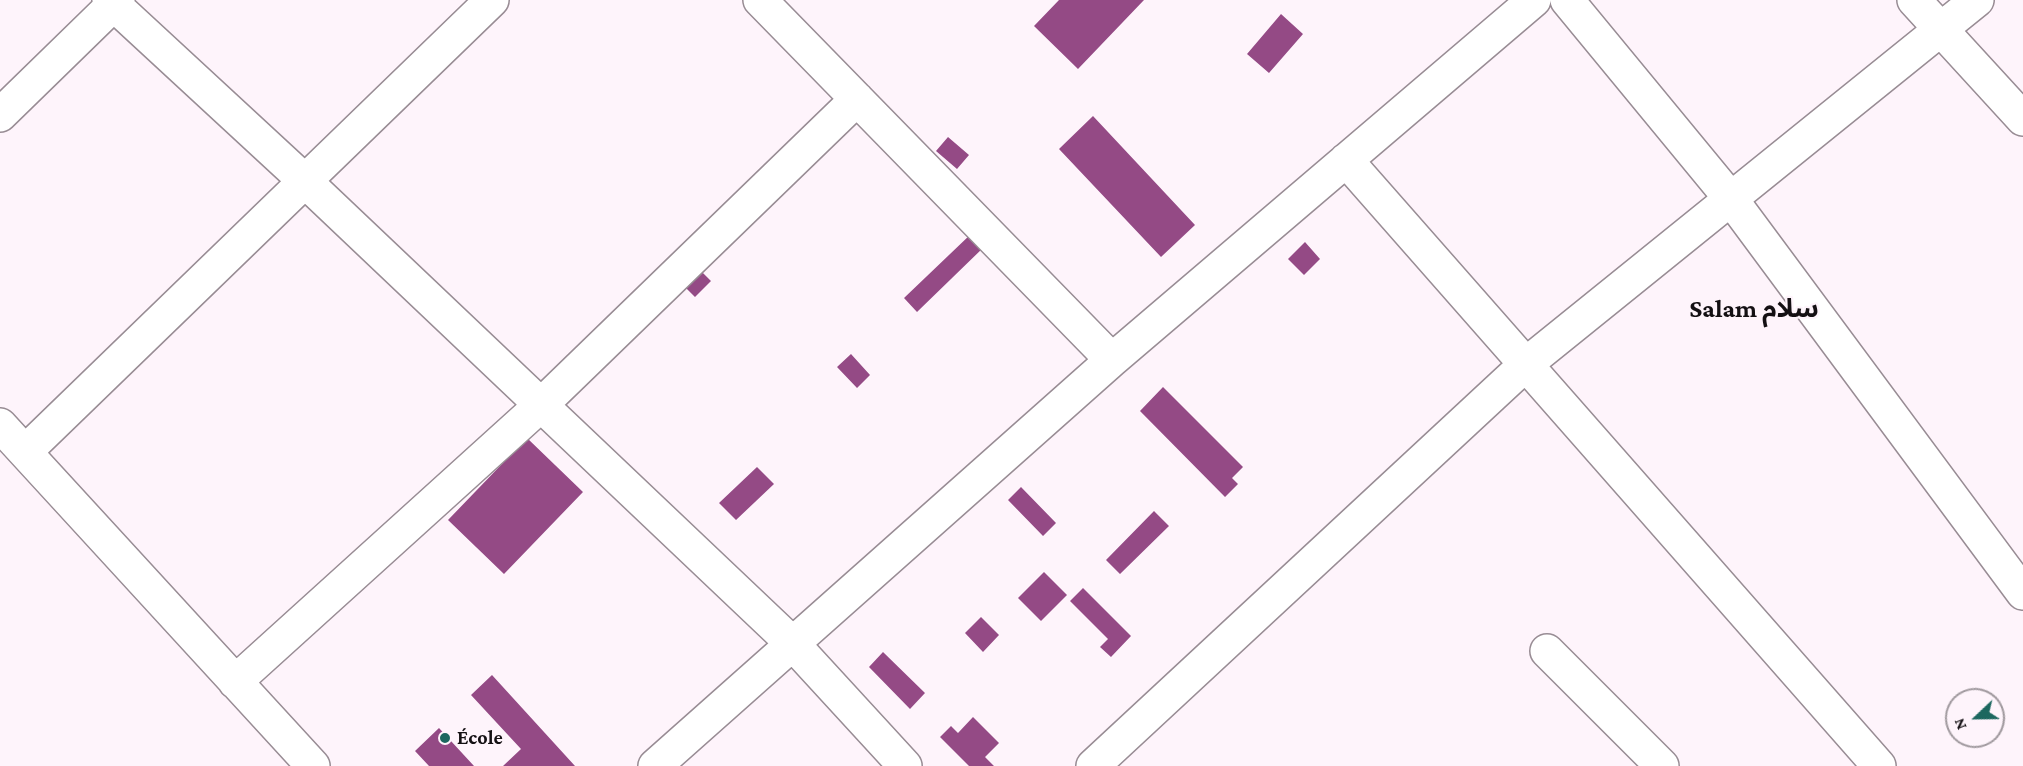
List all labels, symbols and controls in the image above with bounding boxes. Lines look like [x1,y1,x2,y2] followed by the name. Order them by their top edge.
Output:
[1689,293,1819,325] district label: Salam سلام
[1945,688,2005,748] north arrow
[1950,716,1970,732] text: N
[457,726,503,750] place label: École
[438,731,452,745] marker: École

